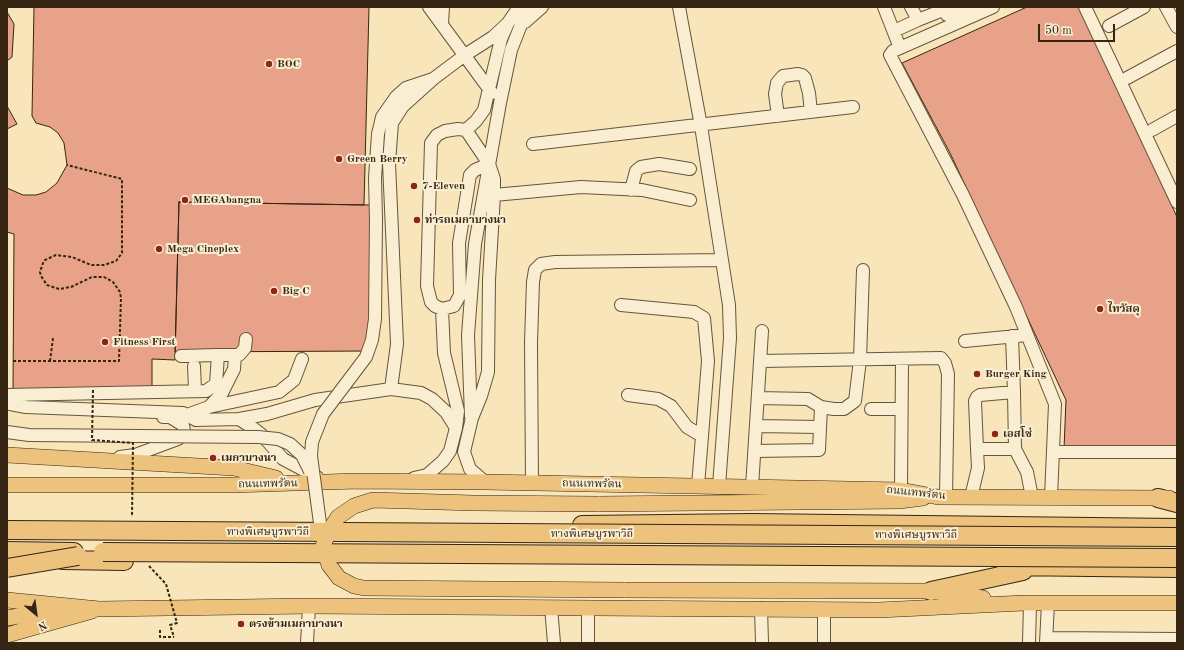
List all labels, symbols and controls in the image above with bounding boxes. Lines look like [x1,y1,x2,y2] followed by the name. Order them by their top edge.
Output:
[1040,16,1117,42] scale bar
[1045,25,1072,37] text: 50 m
[277,57,300,71] place label: BOC
[264,59,274,69] marker: BOC
[347,152,408,166] place label: Green Berry
[334,154,344,164] marker: Green Berry
[422,179,465,193] place label: 7-Eleven
[409,181,419,191] marker: 7-Eleven
[193,193,261,207] place label: MEGAbangna
[180,195,190,205] marker: MEGAbangna
[425,213,506,227] place label: ท่ารถเมกาบางนา
[412,215,422,225] marker: ท่ารถเมกาบางนา
[167,242,239,256] place label: Mega Cineplex
[154,244,164,254] marker: Mega Cineplex
[282,284,309,298] place label: Big C
[269,286,279,296] marker: Big C
[1108,302,1140,316] place label: ไทวัสดุ
[1095,304,1105,314] marker: ไทวัสดุ
[113,335,176,349] place label: Fitness First
[100,337,110,347] marker: Fitness First
[985,367,1047,381] place label: Burger King
[972,369,982,379] marker: Burger King
[1003,427,1032,441] place label: เอสโซ่
[990,429,1000,439] marker: เอสโซ่
[221,451,276,465] place label: เมกาบางนา
[208,453,218,463] marker: เมกาบางนา
[238,477,298,491] street label: ถนนเทพรัตน
[562,477,622,491] street label: ถนนเทพรัตน
[886,483,946,503] street label: ถนนเทพรัตน
[227,525,309,539] street label: ทางพิเศษบูรพาวิถี
[551,527,633,541] street label: ทางพิเศษบูรพาวิถี
[875,528,957,542] street label: ทางพิเศษบูรพาวิถี
[16,594,56,634] north arrow
[249,617,343,631] place label: ตรงข้ามเมกาบางนา
[36,618,48,632] text: N
[236,619,246,629] marker: ตรงข้ามเมกาบางนา

